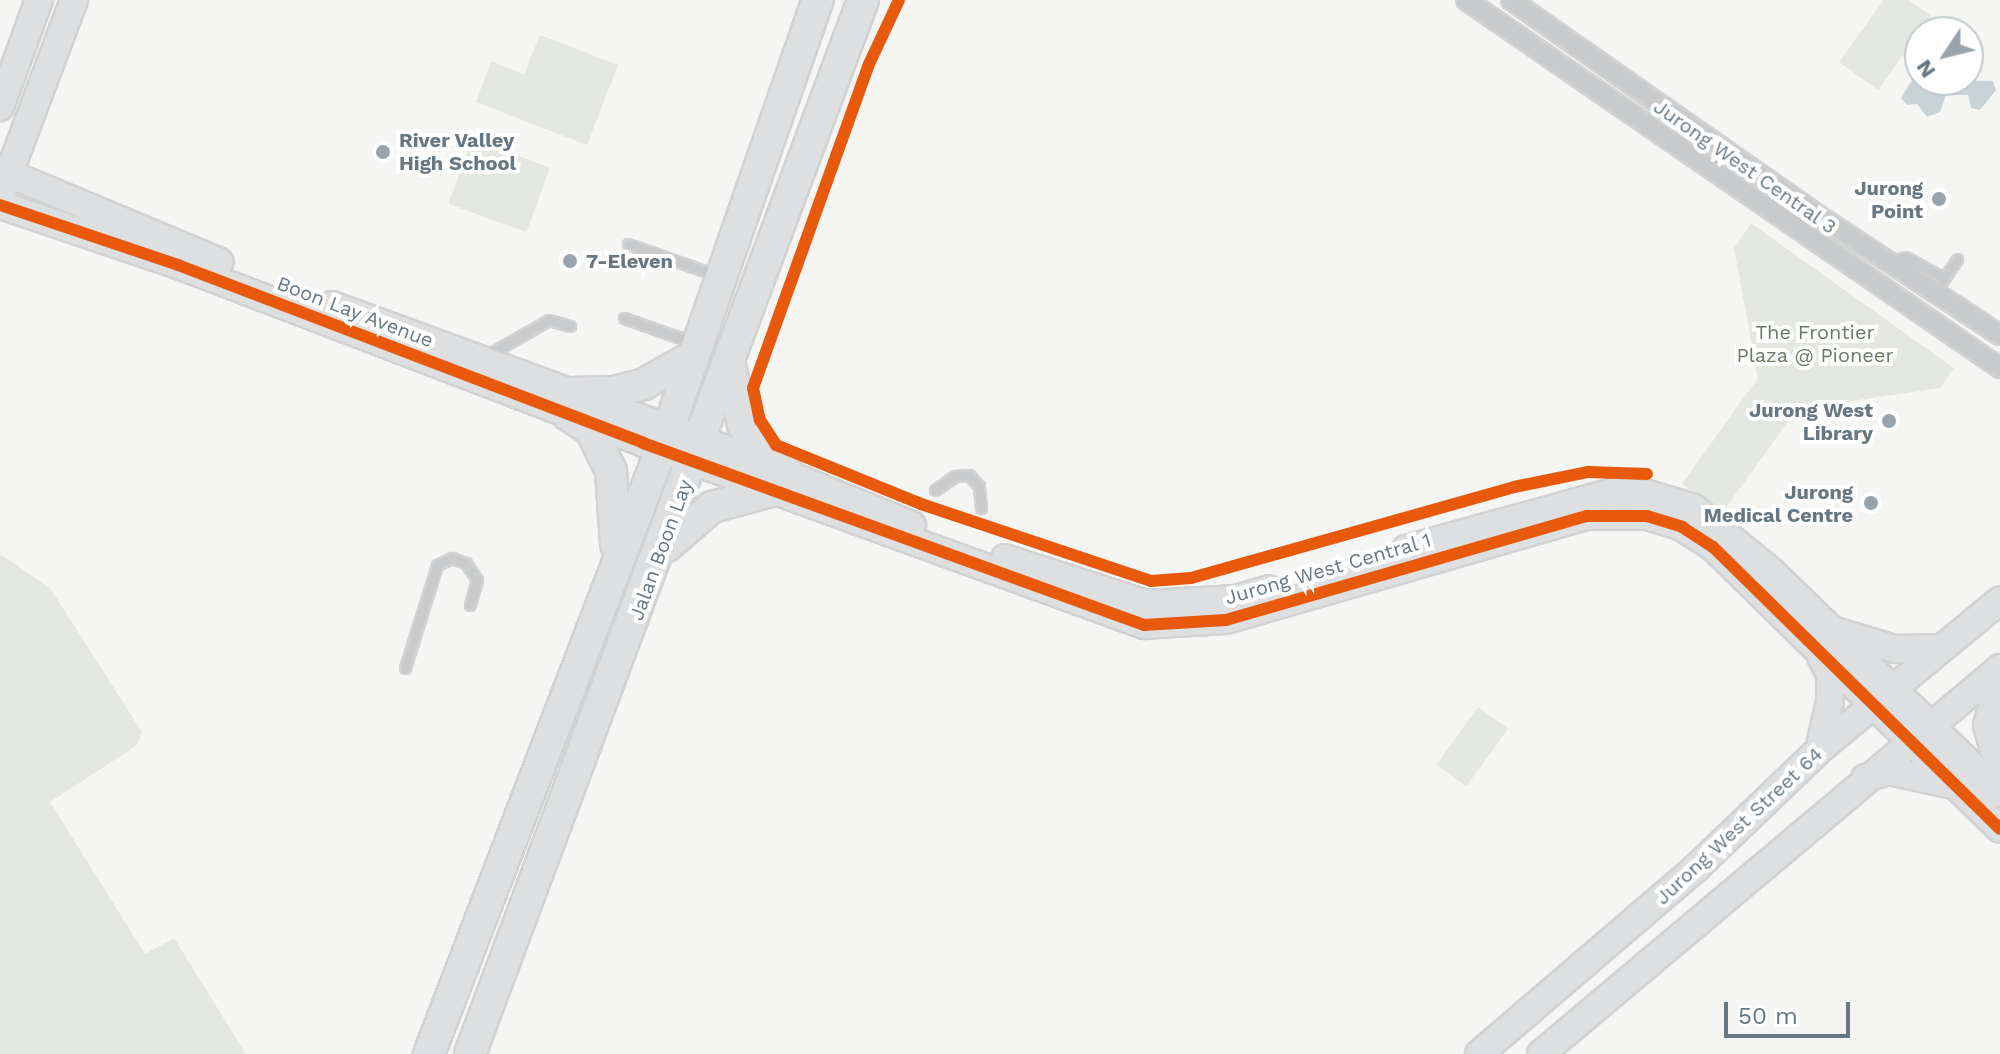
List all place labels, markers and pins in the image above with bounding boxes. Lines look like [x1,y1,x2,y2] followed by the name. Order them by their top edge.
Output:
[399,128,516,175] place label: River Valley High School
[374,143,392,161] marker: River Valley High School
[1854,176,1923,223] place label: Jurong Point
[1930,190,1948,208] marker: Jurong Point
[586,249,673,273] place label: 7-Eleven
[561,252,579,270] marker: 7-Eleven
[1749,398,1873,445] place label: Jurong West Library
[1880,412,1898,430] marker: Jurong West Library
[1703,480,1853,527] place label: Jurong Medical Centre
[1860,492,1882,514] marker: Jurong Medical Centre

